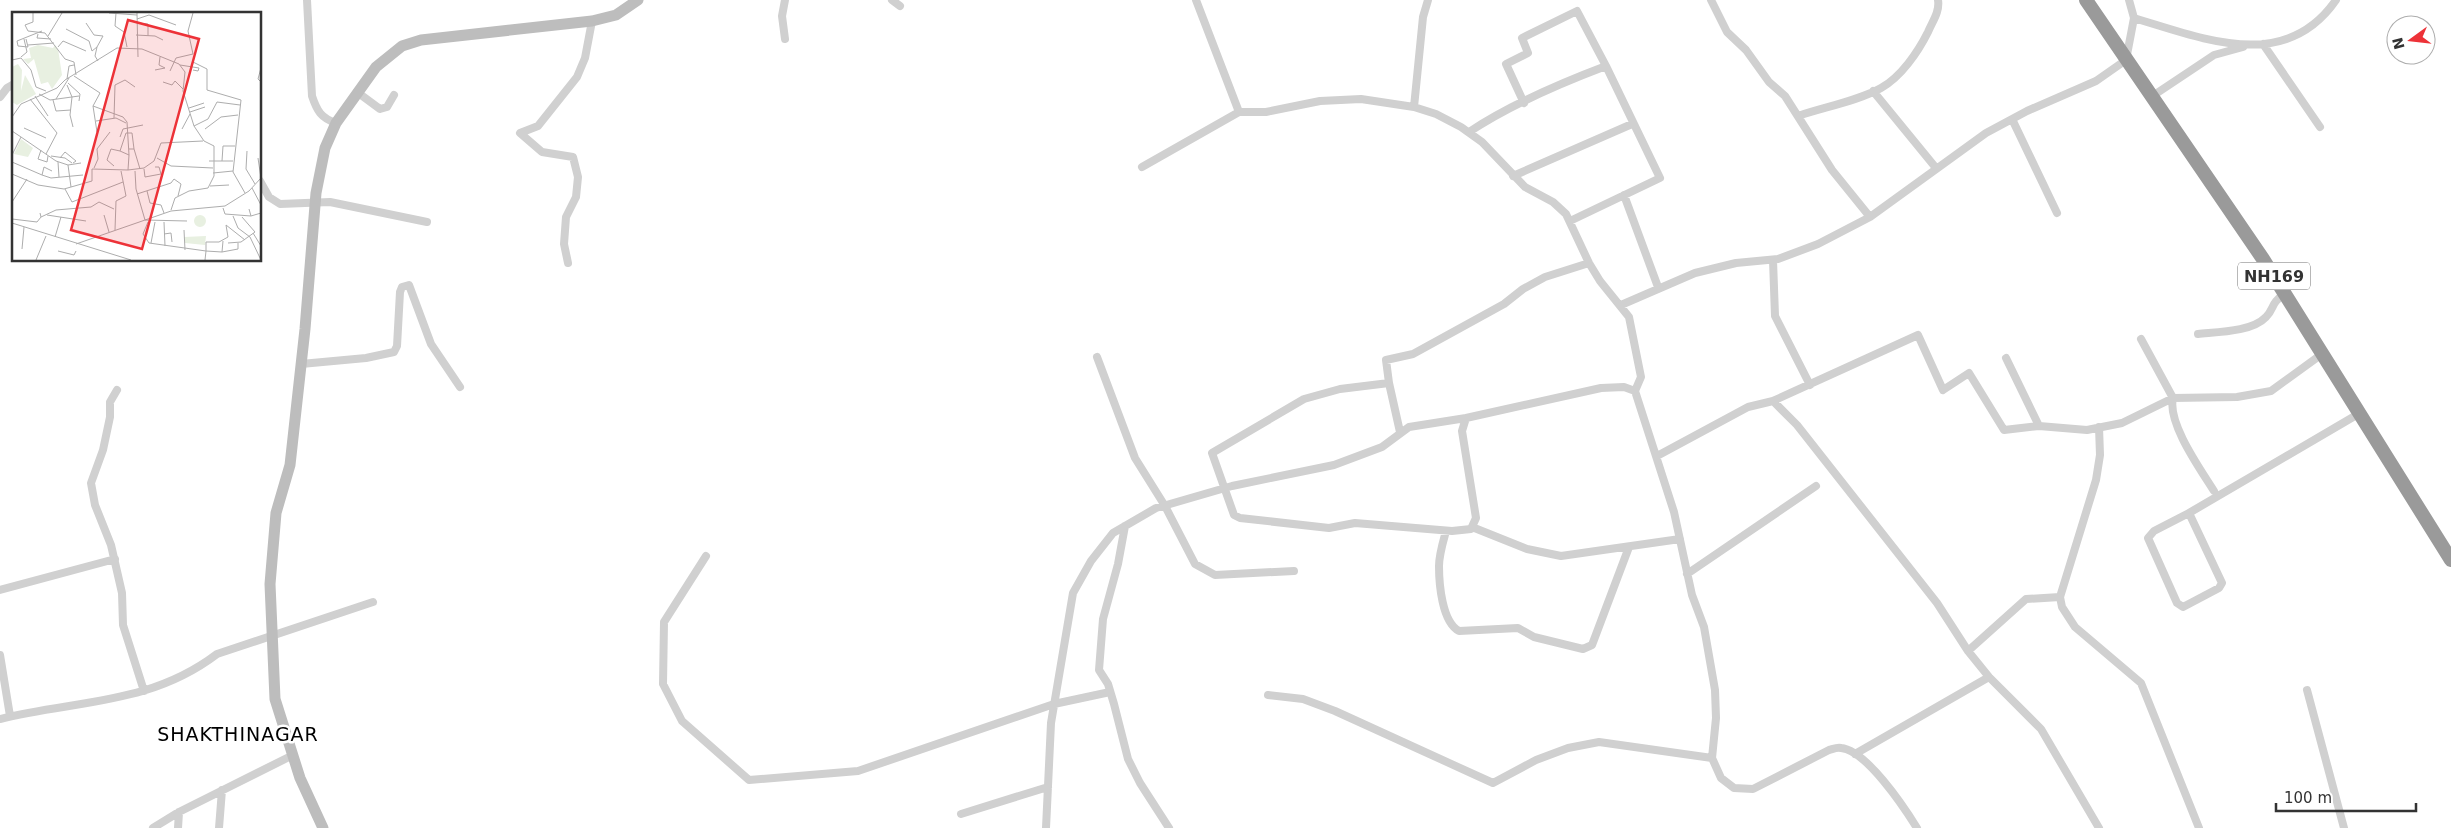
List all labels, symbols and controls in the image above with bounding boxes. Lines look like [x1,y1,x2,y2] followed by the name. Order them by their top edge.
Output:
[12,12,261,261] inset map
[2386,15,2436,65] north arrow
[2389,36,2408,51] text: N
[2238,262,2310,290] road number: NH169
[157,723,319,745] district label: SHAKTHINAGAR
[2276,780,2416,812] scale bar
[2284,789,2332,807] text: 100 m

